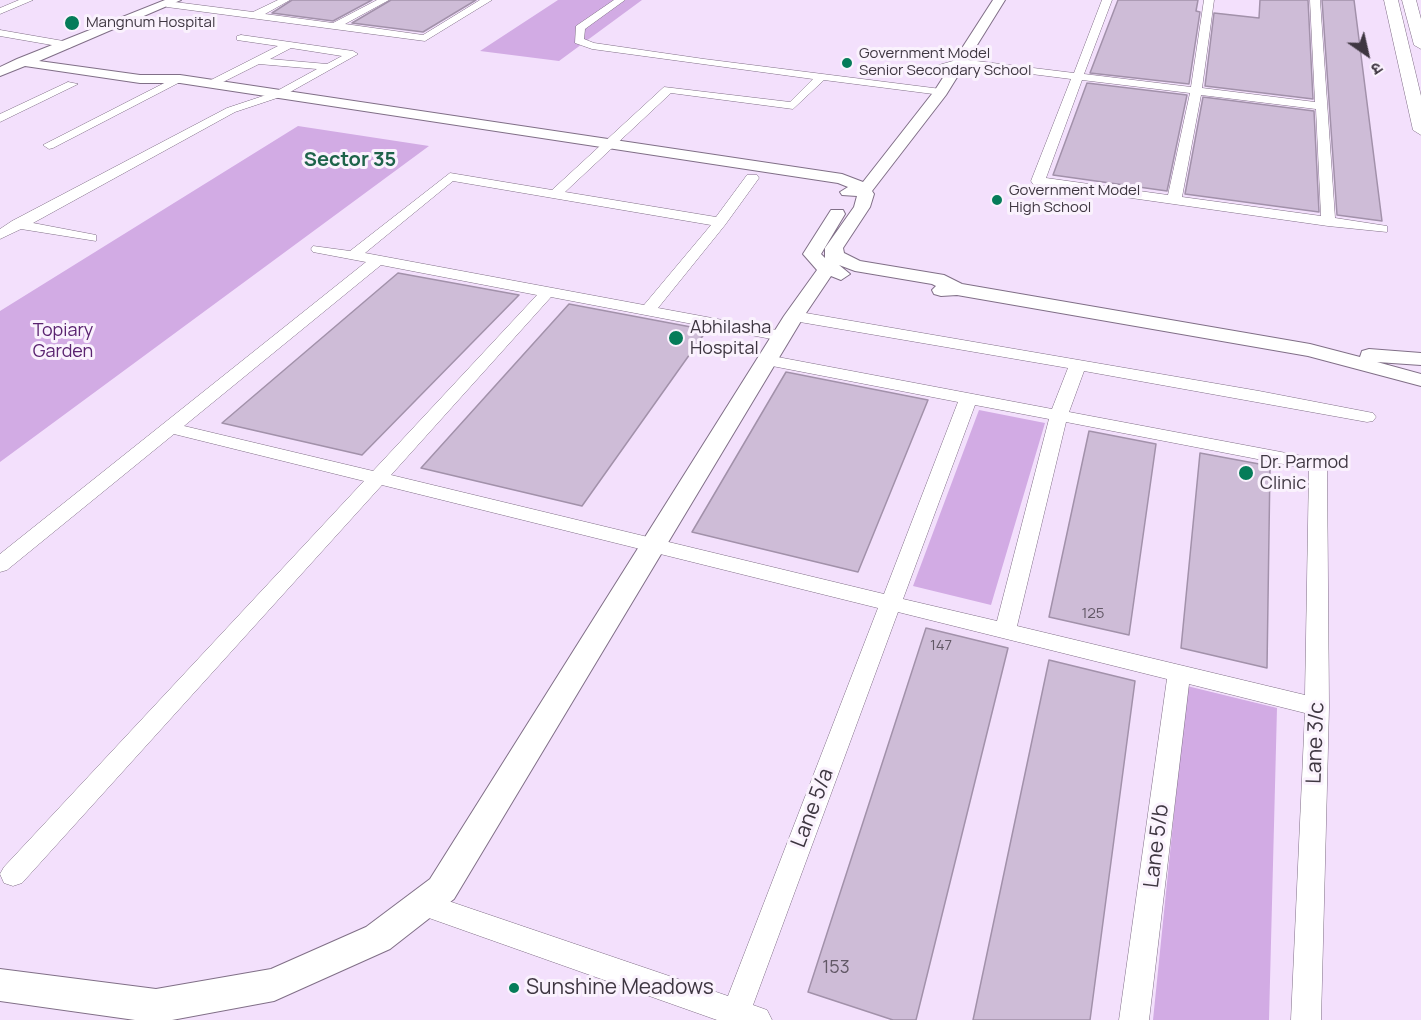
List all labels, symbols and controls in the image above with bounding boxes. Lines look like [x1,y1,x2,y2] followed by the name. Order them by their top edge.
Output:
[63,14,81,32] marker: Mangnum Hospital
[86,14,215,32] place label: Mangnum Hospital
[1337,24,1397,84] north arrow
[859,45,1031,80] place label: Government Model Senior Secondary School
[840,56,854,70] marker: Government Model Senior Secondary School
[1367,57,1387,81] text: उ
[304,148,396,172] district label: Sector 35
[1009,182,1140,217] place label: Government Model High School
[990,193,1004,207] marker: Government Model High School
[690,317,771,360] place label: Abhilasha Hospital
[33,320,93,362] park label: Topiary Garden
[667,329,685,347] marker: Abhilasha Hospital
[1260,452,1349,494] place label: Dr. Parmod Clinic
[1237,464,1255,482] marker: Dr. Parmod Clinic
[1081,605,1105,623] house number: 125
[930,637,952,655] house number: 147
[1302,702,1330,784] street label: Lane 3/c
[786,765,840,851] street label: Lane 5/a
[1139,803,1175,889] street label: Lane 5/b
[822,957,850,979] house number: 153
[526,975,714,1001] place label: Sunshine Meadows
[507,981,521,995] marker: Sunshine Meadows

